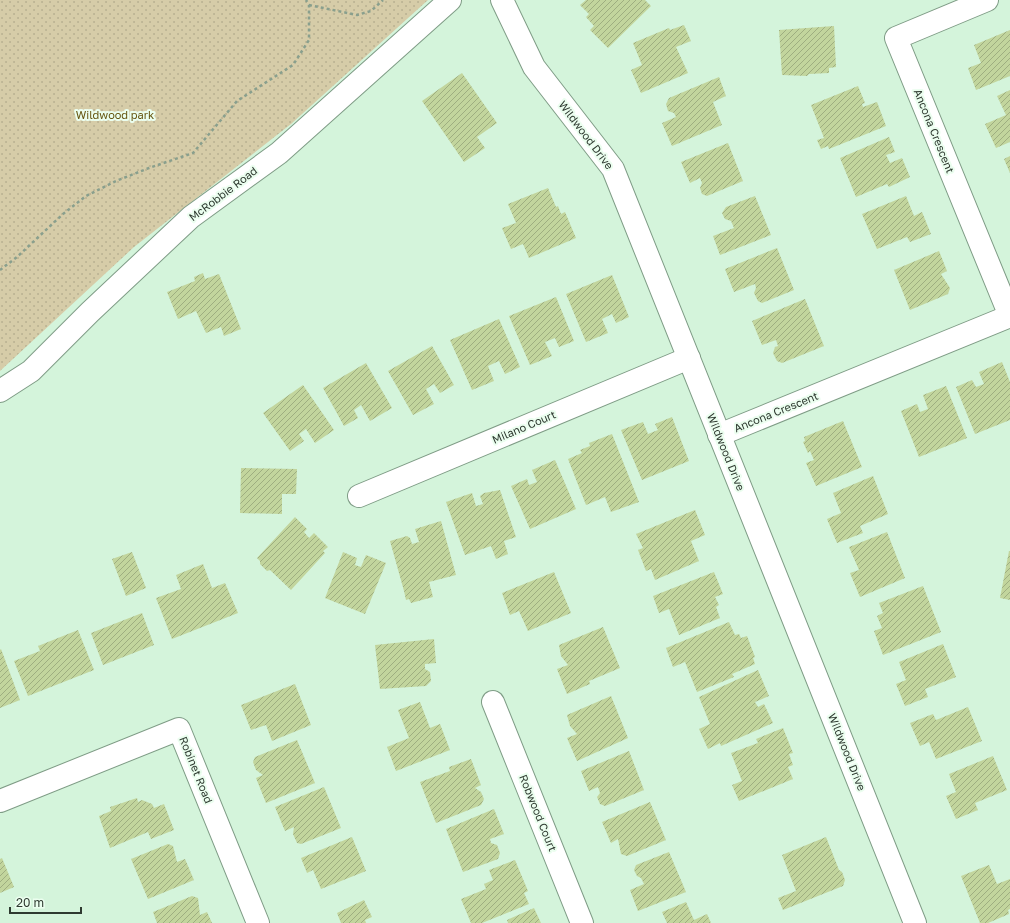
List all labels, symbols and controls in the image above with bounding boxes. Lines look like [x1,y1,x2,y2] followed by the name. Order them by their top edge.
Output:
[912,87,957,175] street label: Ancona Crescent
[556,98,616,172] street label: Wildwood Drive
[76,108,154,121] park label: Wildwood park
[186,164,259,223] street label: McRobbie Road
[732,389,820,434] street label: Ancona Crescent
[490,407,558,446] street label: Milano Court
[705,411,748,492] street label: Wildwood Drive
[826,711,869,792] street label: Wildwood Drive
[177,734,216,805] street label: Robinet Road
[517,772,560,853] street label: Robwood Court
[10,889,81,915] scale bar
[16,895,44,910] text: 20 m

